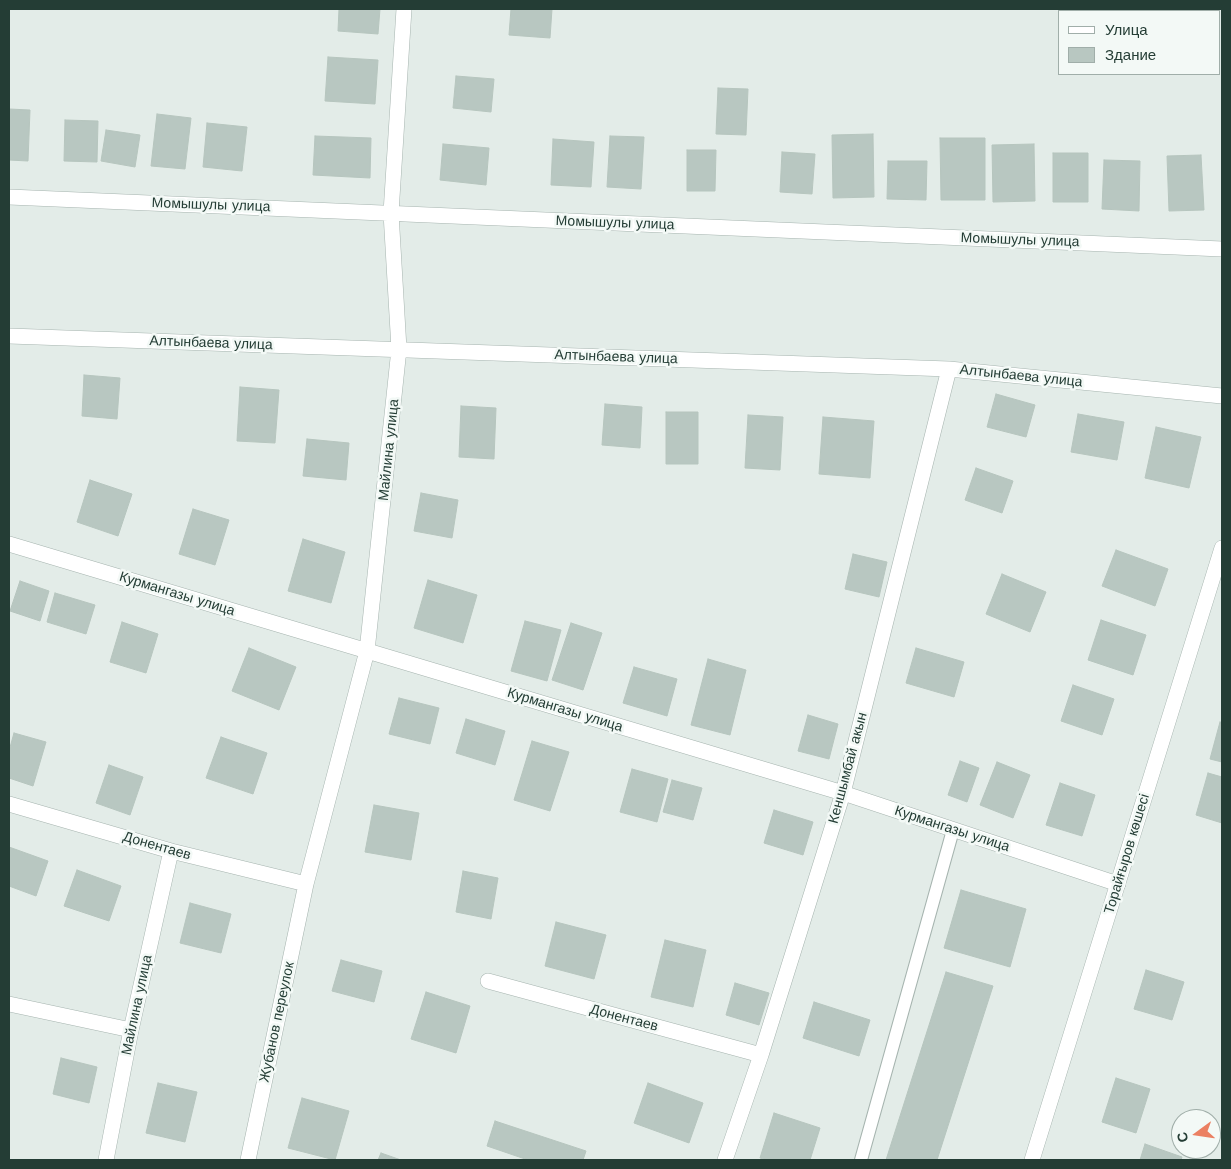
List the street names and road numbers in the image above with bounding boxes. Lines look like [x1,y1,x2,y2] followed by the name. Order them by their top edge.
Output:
[151,195,271,215] street label: Момышулы улица
[555,213,675,233] street label: Момышулы улица
[960,230,1080,250] street label: Момышулы улица
[149,332,273,354] street label: Алтынбаева улица
[554,346,678,368] street label: Алтынбаева улица
[959,361,1083,391] street label: Алтынбаева улица
[375,398,403,502] street label: Майлина улица
[117,568,237,620] street label: Курмангазы улица
[505,684,625,736] street label: Курмангазы улица
[825,711,871,825] street label: Кеншымбай акын
[1101,792,1153,916] street label: Торайғыров көшесі
[892,802,1012,856] street label: Курмангазы улица
[121,828,193,864] street label: Донентаев
[118,953,156,1057] street label: Майлина улица
[256,960,298,1084] street label: Жубанов переулок
[588,1001,660,1035] street label: Донентаев

